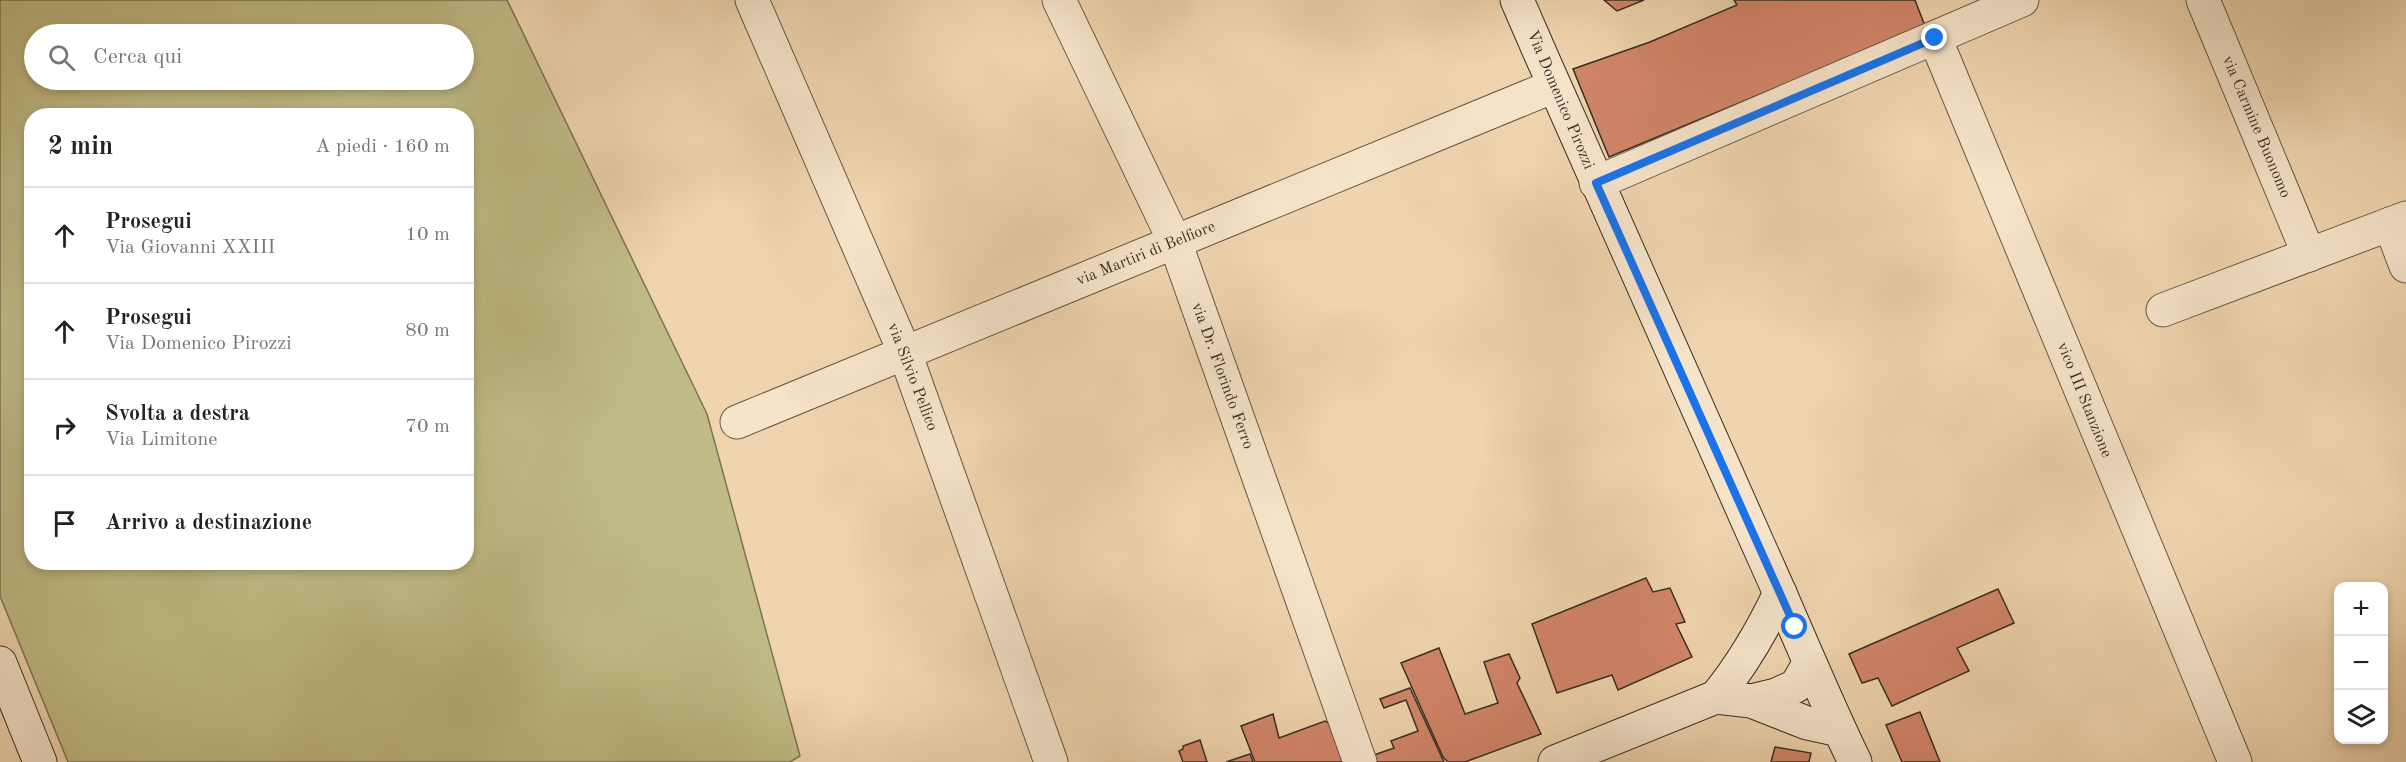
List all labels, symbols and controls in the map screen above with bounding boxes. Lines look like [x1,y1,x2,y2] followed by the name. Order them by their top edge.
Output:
[24,24,474,90] search box
[1921,24,1947,50] route end
[1523,28,1597,172] street label: Via Domenico Pirozzi
[45,41,78,74] icon: search
[93,46,182,68] text: Cerca qui
[2219,54,2293,200] street label: via Carmine Buonomo
[48,134,113,160] text: 2 min
[315,137,450,157] text: A piedi · 160 m
[105,211,192,233] text: Prosegui
[48,219,81,252] icon: ahead
[1074,219,1218,289] street label: via Martiri di Belfiore
[405,225,450,245] text: 10 m
[105,238,275,258] text: Via Giovanni XXIII
[1188,301,1256,451] street label: via Dr. Florindo Ferro
[105,307,192,329] text: Prosegui
[48,315,81,348] icon: ahead
[405,321,450,341] text: 80 m
[884,321,940,433] street label: via Silvio Pellico
[105,334,292,354] text: Via Domenico Pirozzi
[2054,340,2114,460] street label: vico III Stanzione
[105,403,250,425] text: Svolta a destra
[48,411,81,444] icon: right
[405,417,450,437] text: 70 m
[105,430,217,450] text: Via Limitone
[48,507,81,540] icon: arrive
[105,512,312,534] text: Arrivo a destinazione
[2334,582,2388,744] map controls
[2334,582,2388,636] button: +
[1781,613,1807,639] route start
[2334,636,2388,690] button: −
[2334,690,2388,744] button: layers

